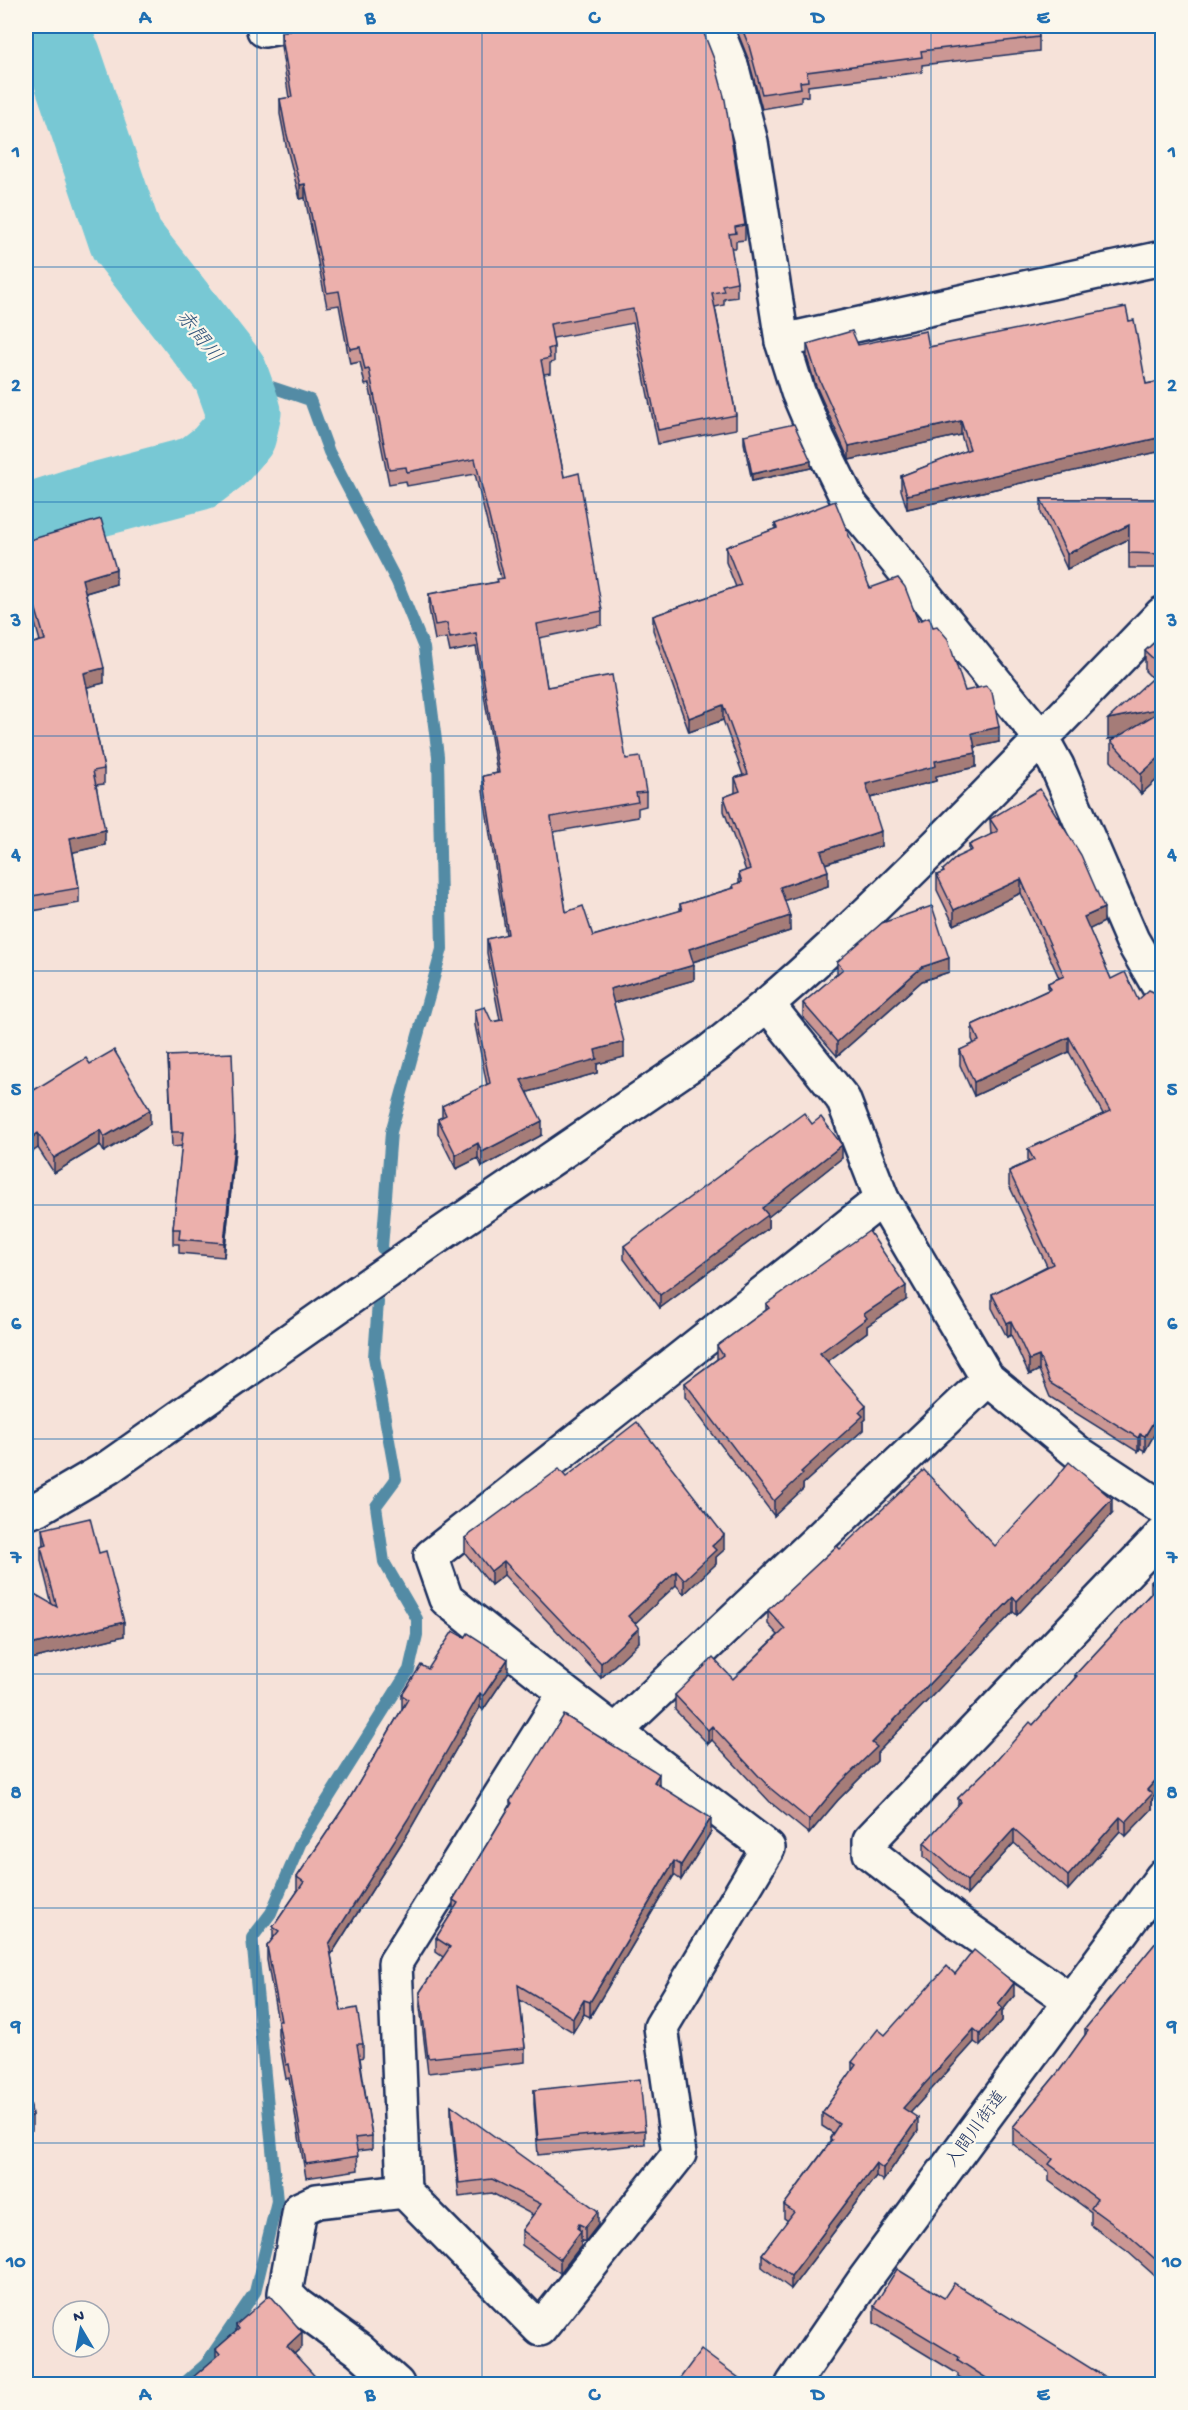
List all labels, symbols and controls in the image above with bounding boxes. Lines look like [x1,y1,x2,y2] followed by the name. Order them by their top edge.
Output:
[138,8,153,31] text: A
[364,8,376,31] text: B
[588,8,602,31] text: C
[809,8,825,31] text: D
[1037,8,1051,31] text: E
[11,142,20,165] text: 1
[1167,142,1176,165] text: 1
[170,305,226,368] water label: 赤間川
[11,376,21,399] text: 2
[1167,376,1177,399] text: 2
[10,611,21,634] text: 3
[1166,611,1177,634] text: 3
[10,845,21,868] text: 4
[1166,845,1177,868] text: 4
[11,1080,22,1103] text: 5
[1167,1080,1178,1103] text: 5
[11,1314,22,1337] text: 6
[1167,1314,1178,1337] text: 6
[10,1548,23,1571] text: 7
[1166,1548,1179,1571] text: 7
[11,1783,22,1806] text: 8
[1167,1783,1178,1806] text: 8
[10,2017,21,2040] text: 9
[1166,2017,1177,2040] text: 9
[941,2086,1012,2172] street label: 入間川街道
[5,2252,26,2275] text: 10
[1161,2252,1182,2275] text: 10
[51,2299,111,2359] north arrow
[72,2307,86,2328] text: N
[138,2385,153,2408] text: A
[364,2385,376,2408] text: B
[588,2385,602,2408] text: C
[809,2385,825,2408] text: D
[1037,2385,1051,2408] text: E

